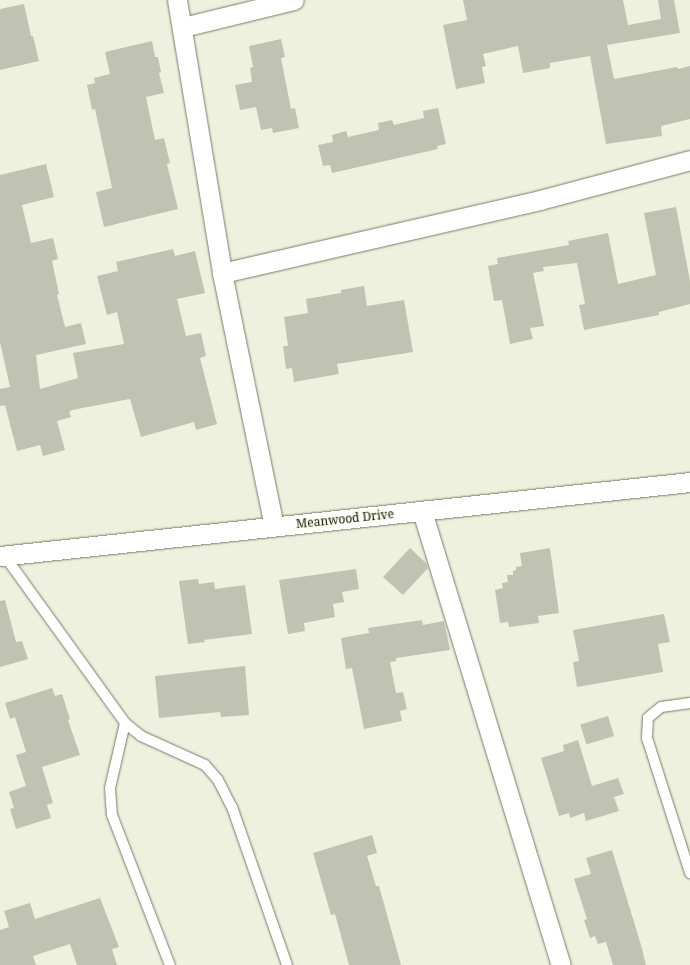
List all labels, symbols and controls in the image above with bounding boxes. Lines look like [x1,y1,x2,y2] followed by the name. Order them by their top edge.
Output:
[295,507,395,531] street label: Meanwood Drive

